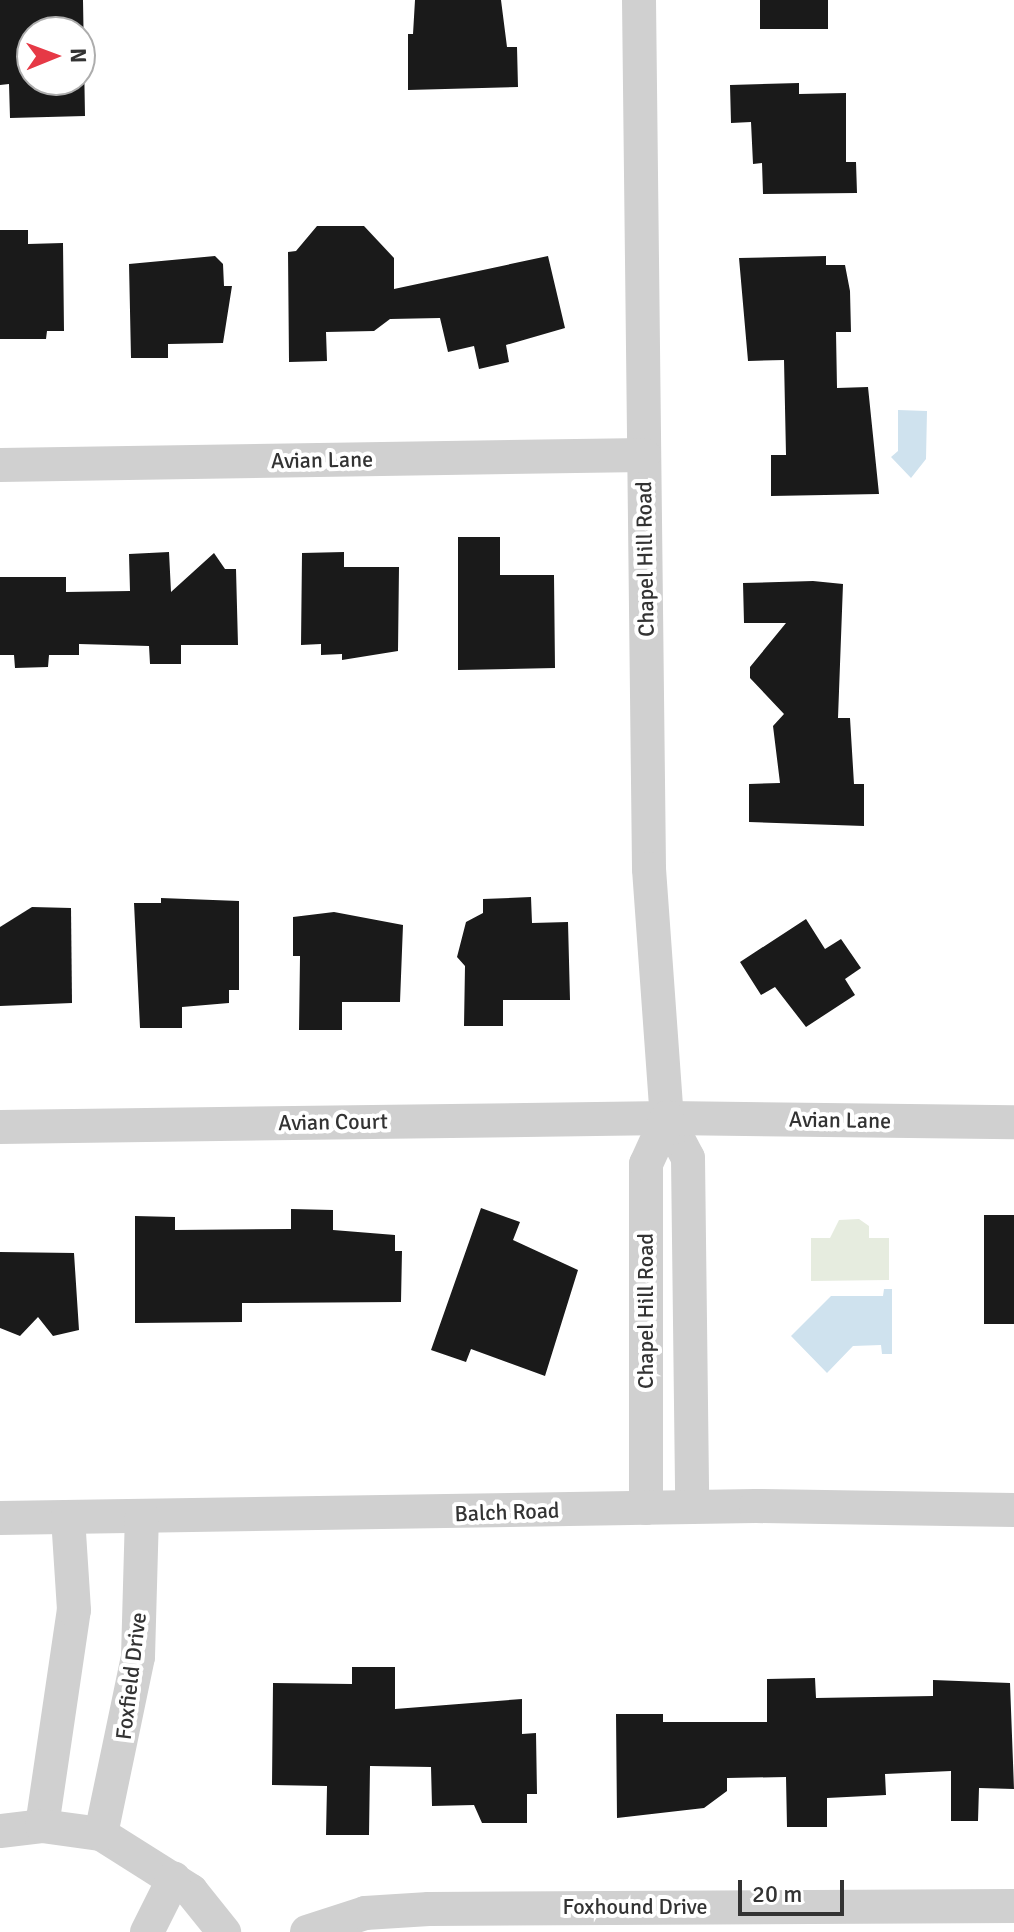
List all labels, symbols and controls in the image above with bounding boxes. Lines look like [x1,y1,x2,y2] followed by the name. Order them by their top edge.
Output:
[16,16,96,96] north arrow
[65,48,92,63] text: N
[271,446,373,474] street label: Avian Lane
[630,481,660,637] street label: Chapel Hill Road
[789,1106,891,1134] street label: Avian Lane
[278,1108,388,1136] street label: Avian Court
[633,1233,659,1389] street label: Chapel Hill Road
[454,1497,560,1527] street label: Balch Road
[110,1611,152,1741] street label: Foxfield Drive
[742,1864,848,1914] scale bar
[752,1879,802,1909] text: 20 m
[562,1894,708,1920] street label: Foxhound Drive

